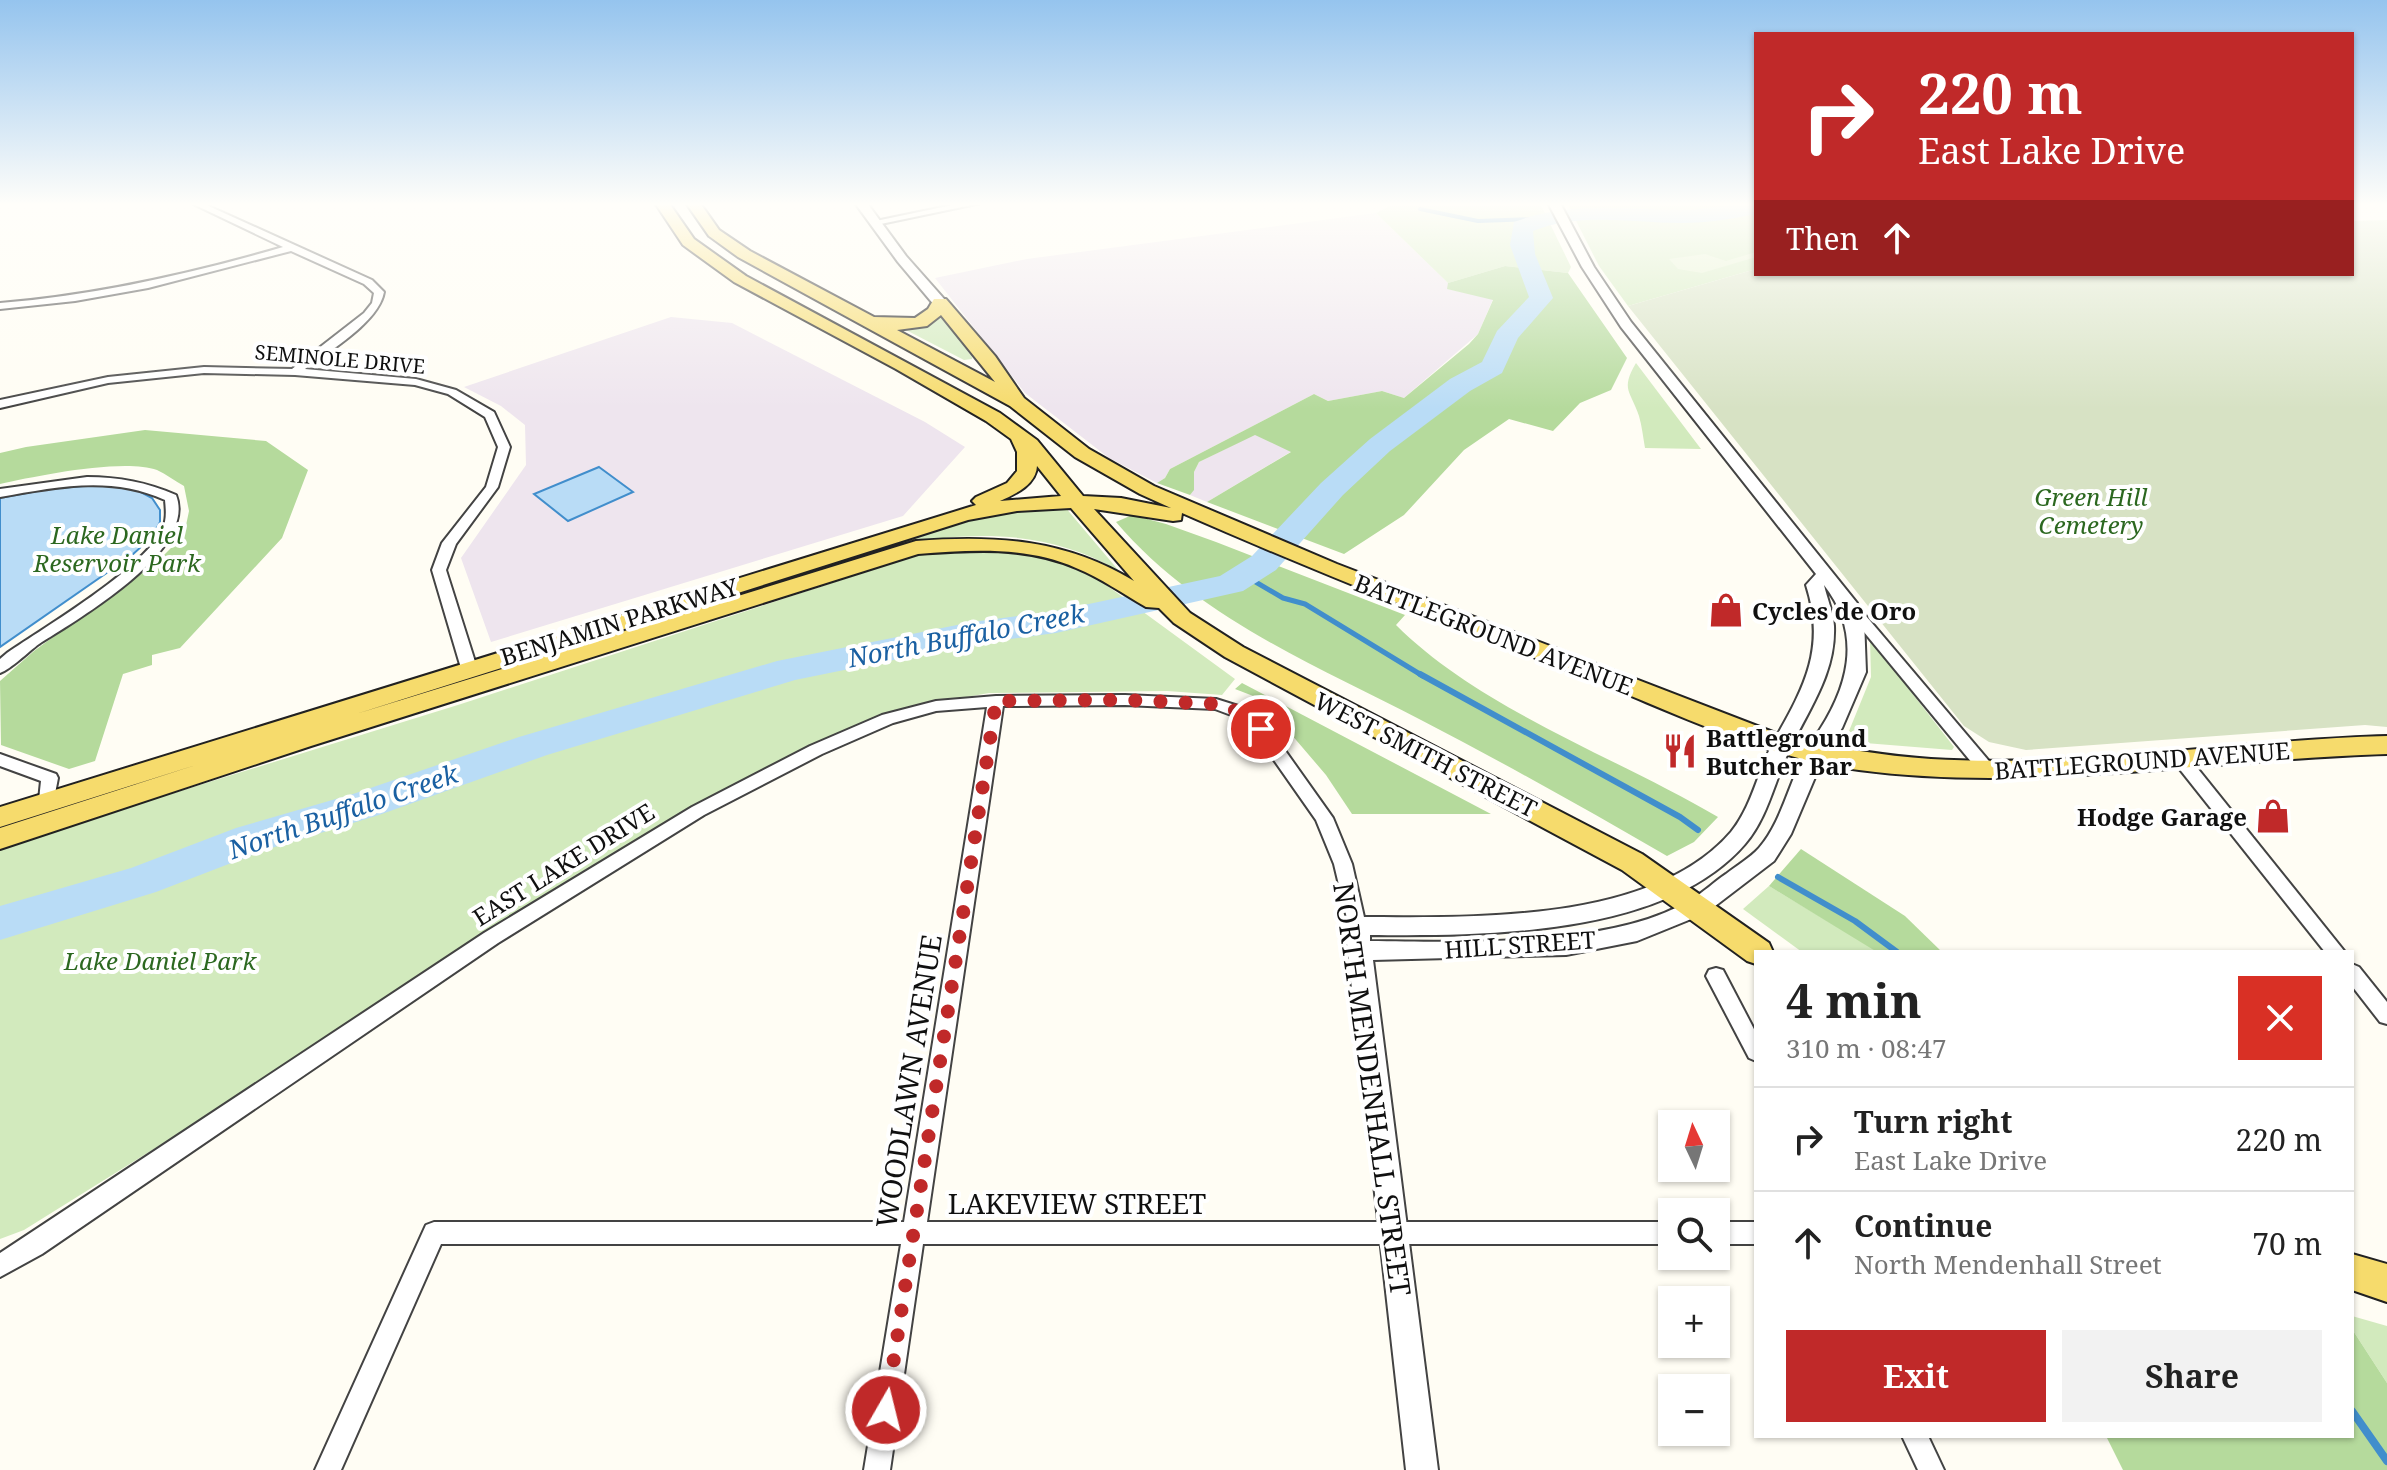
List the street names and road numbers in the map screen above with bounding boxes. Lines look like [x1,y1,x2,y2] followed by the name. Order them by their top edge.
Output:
[254,338,426,380] street label: SEMINOLE DRIVE
[1350,566,1638,702] street label: BATTLEGROUND AVENUE
[496,569,743,673] street label: BENJAMIN PARKWAY
[1309,684,1543,825] street label: WEST SMITH STREET
[1993,733,2291,787] street label: BATTLEGROUND AVENUE
[466,795,660,933] street label: EAST LAKE DRIVE
[1325,880,1421,1298] street label: NORTH MENDENHALL STREET
[1443,922,1597,966] street label: HILL STREET
[866,932,950,1230] street label: WOODLAWN AVENUE
[948,1184,1206,1222] street label: LAKEVIEW STREET

